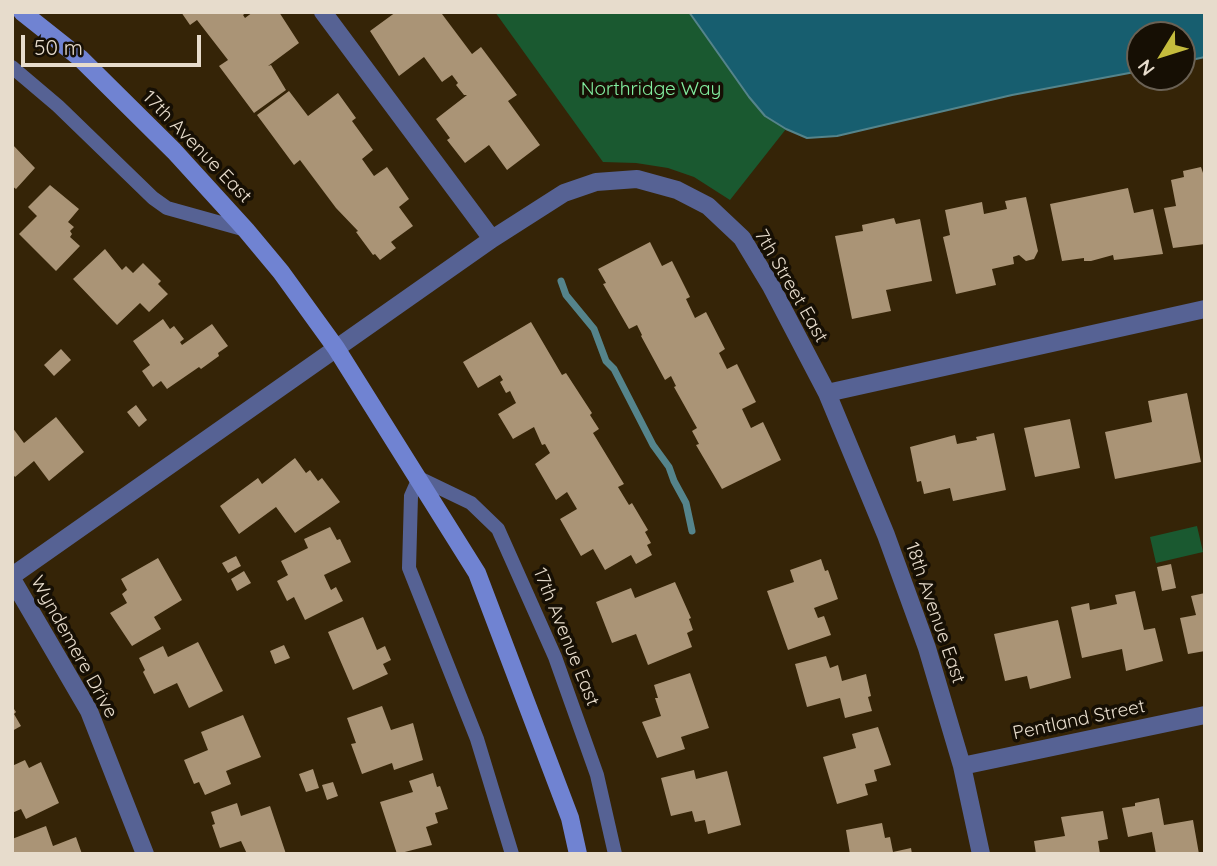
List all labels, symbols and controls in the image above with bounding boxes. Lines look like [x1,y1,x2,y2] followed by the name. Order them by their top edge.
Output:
[24,21,205,65] scale bar
[1126,21,1196,91] north arrow
[34,34,83,60] text: 50 m
[1132,55,1160,81] text: N
[581,78,721,100] park label: Northridge Way
[138,86,256,208] street label: 17th Avenue East
[749,225,833,347] street label: 7th Street East
[900,540,970,686] street label: 18th Avenue East
[528,565,604,709] street label: 17th Avenue East
[25,572,123,722] street label: Wyndemere Drive
[1011,695,1147,745] street label: Pentland Street

